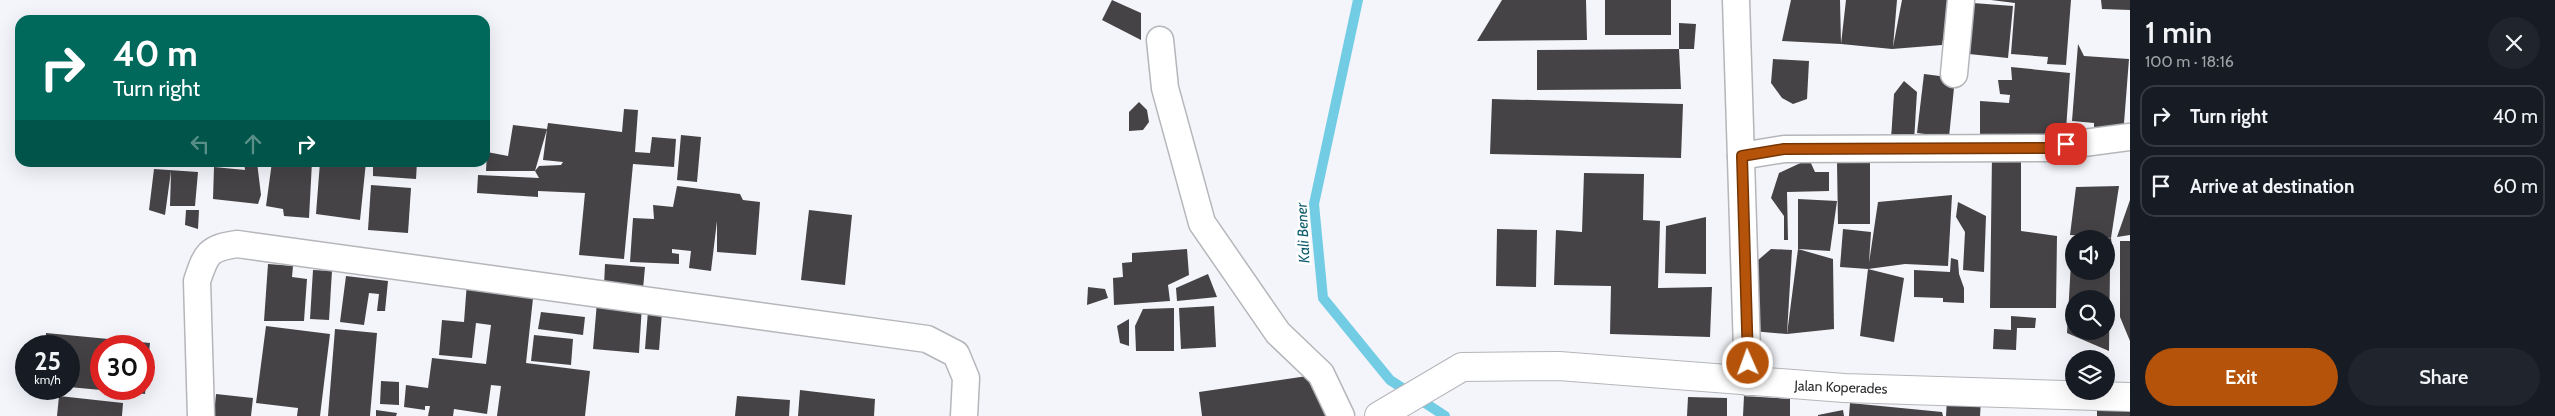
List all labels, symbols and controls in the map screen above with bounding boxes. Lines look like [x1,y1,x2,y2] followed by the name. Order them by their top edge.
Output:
[2145,14,2212,51] text: 1 min
[2488,17,2540,69] button: close
[113,32,198,75] text: 40 m
[30,35,95,100] icon: right
[2145,52,2234,71] text: 100 m · 18:16
[113,75,200,102] text: Turn right
[2147,102,2175,130] icon: right
[2190,105,2268,128] text: Turn right
[2493,105,2538,128] text: 40 m
[2045,123,2087,165] pin
[186,130,214,158] icon: left
[239,130,267,158] icon: ahead
[292,130,320,158] icon: right
[2052,130,2080,158] icon: arrive
[2147,172,2175,200] icon: arrive
[2190,175,2354,198] text: Arrive at destination
[2493,175,2538,198] text: 60 m
[1292,201,1314,264] water label: Kali Bener
[2065,230,2115,400] map controls
[2065,230,2115,280] button: sound
[2065,290,2115,340] button: search
[90,335,155,400] speed limit sign: 30
[1721,336,1773,388] position arrow
[34,346,61,376] text: 25
[2145,348,2338,406] button: Exit
[2348,348,2540,406] button: Share
[2065,350,2115,400] button: layers
[34,372,61,387] text: km/h
[1793,376,1888,398] street label: Jalan Koperades

